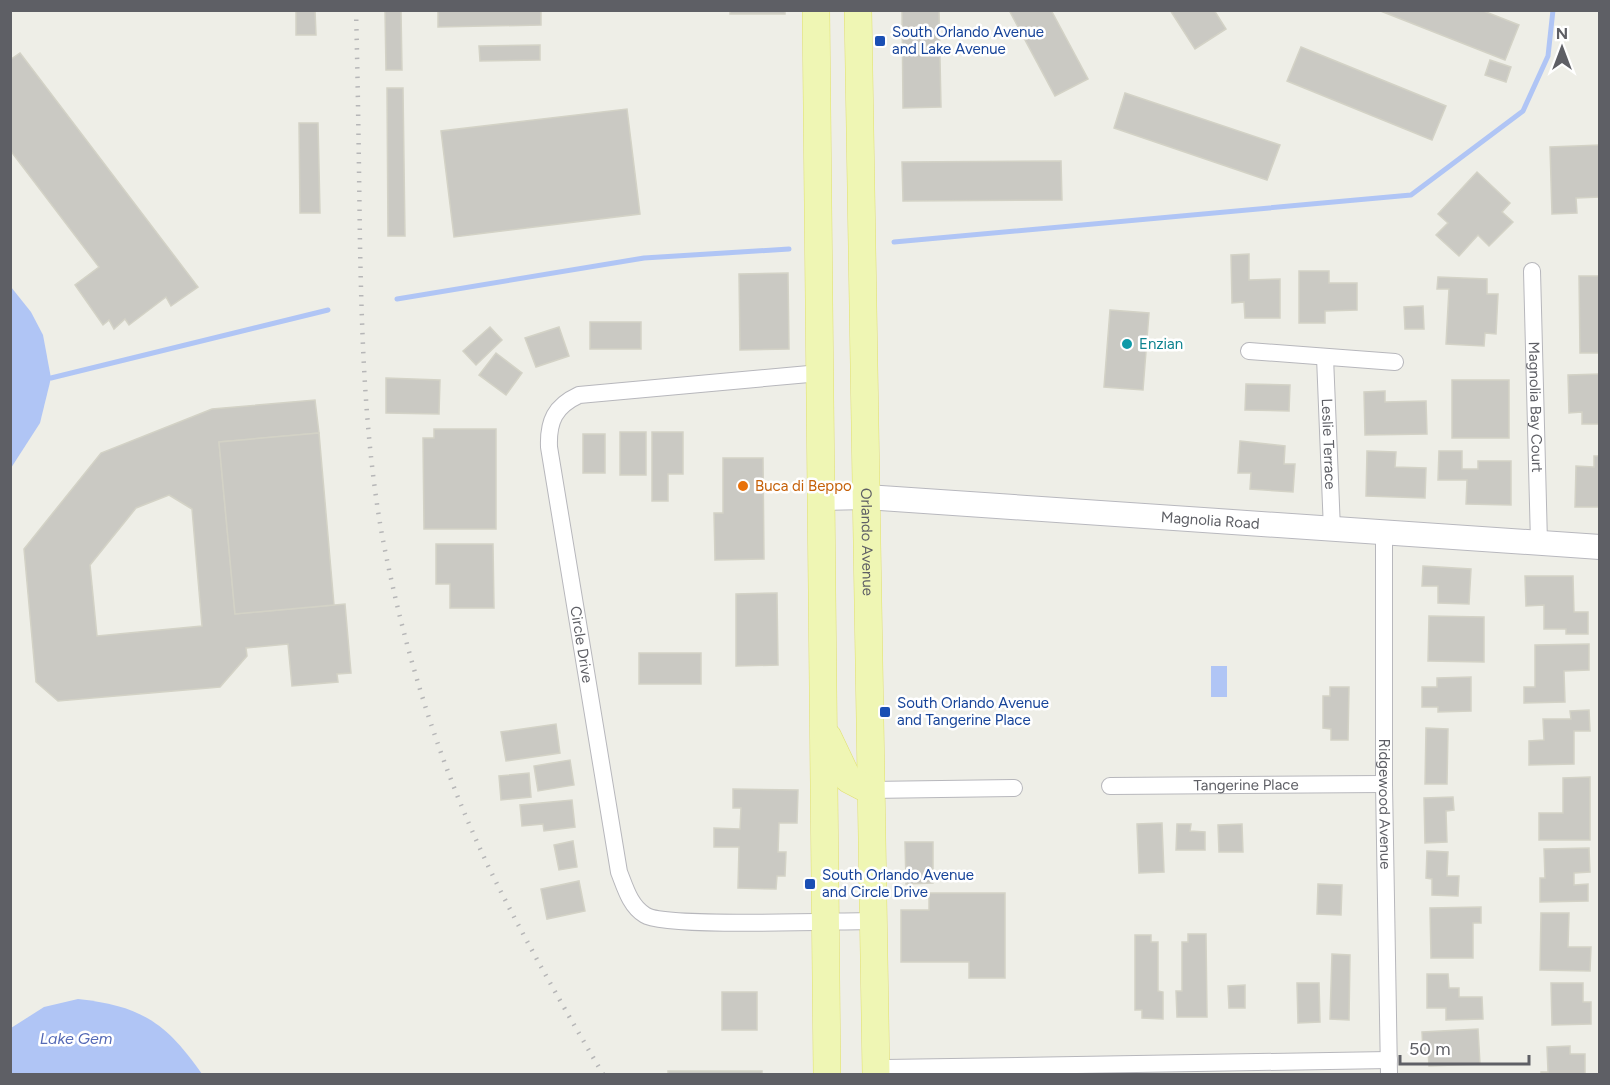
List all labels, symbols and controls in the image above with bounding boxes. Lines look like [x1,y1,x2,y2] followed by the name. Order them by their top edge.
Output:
[1532,18,1592,78] north arrow
[892,23,1044,58] place label: South Orlando Avenue and Lake Avenue
[1556,24,1568,43] text: N
[873,34,887,48] marker: South Orlando Avenue and Lake Avenue
[1139,335,1183,353] place label: Enzian
[1120,337,1134,351] marker: Enzian
[1525,341,1546,473] street label: Magnolia Bay Court
[1318,398,1339,490] street label: Leslie Terrace
[755,477,852,495] place label: Buca di Beppo
[736,479,750,493] marker: Buca di Beppo
[857,488,877,596] street label: Orlando Avenue
[1160,508,1260,533] street label: Magnolia Road
[566,605,597,684] street label: Circle Drive
[897,694,1049,729] place label: South Orlando Avenue and Tangerine Place
[878,705,892,719] marker: South Orlando Avenue and Tangerine Place
[1375,739,1394,870] street label: Ridgewood Avenue
[1193,776,1299,794] street label: Tangerine Place
[822,866,974,901] place label: South Orlando Avenue and Circle Drive
[803,877,817,891] marker: South Orlando Avenue and Circle Drive
[1400,1028,1529,1066] scale bar
[40,1029,113,1048] water label: Lake Gem
[1409,1038,1451,1060] text: 50 m

